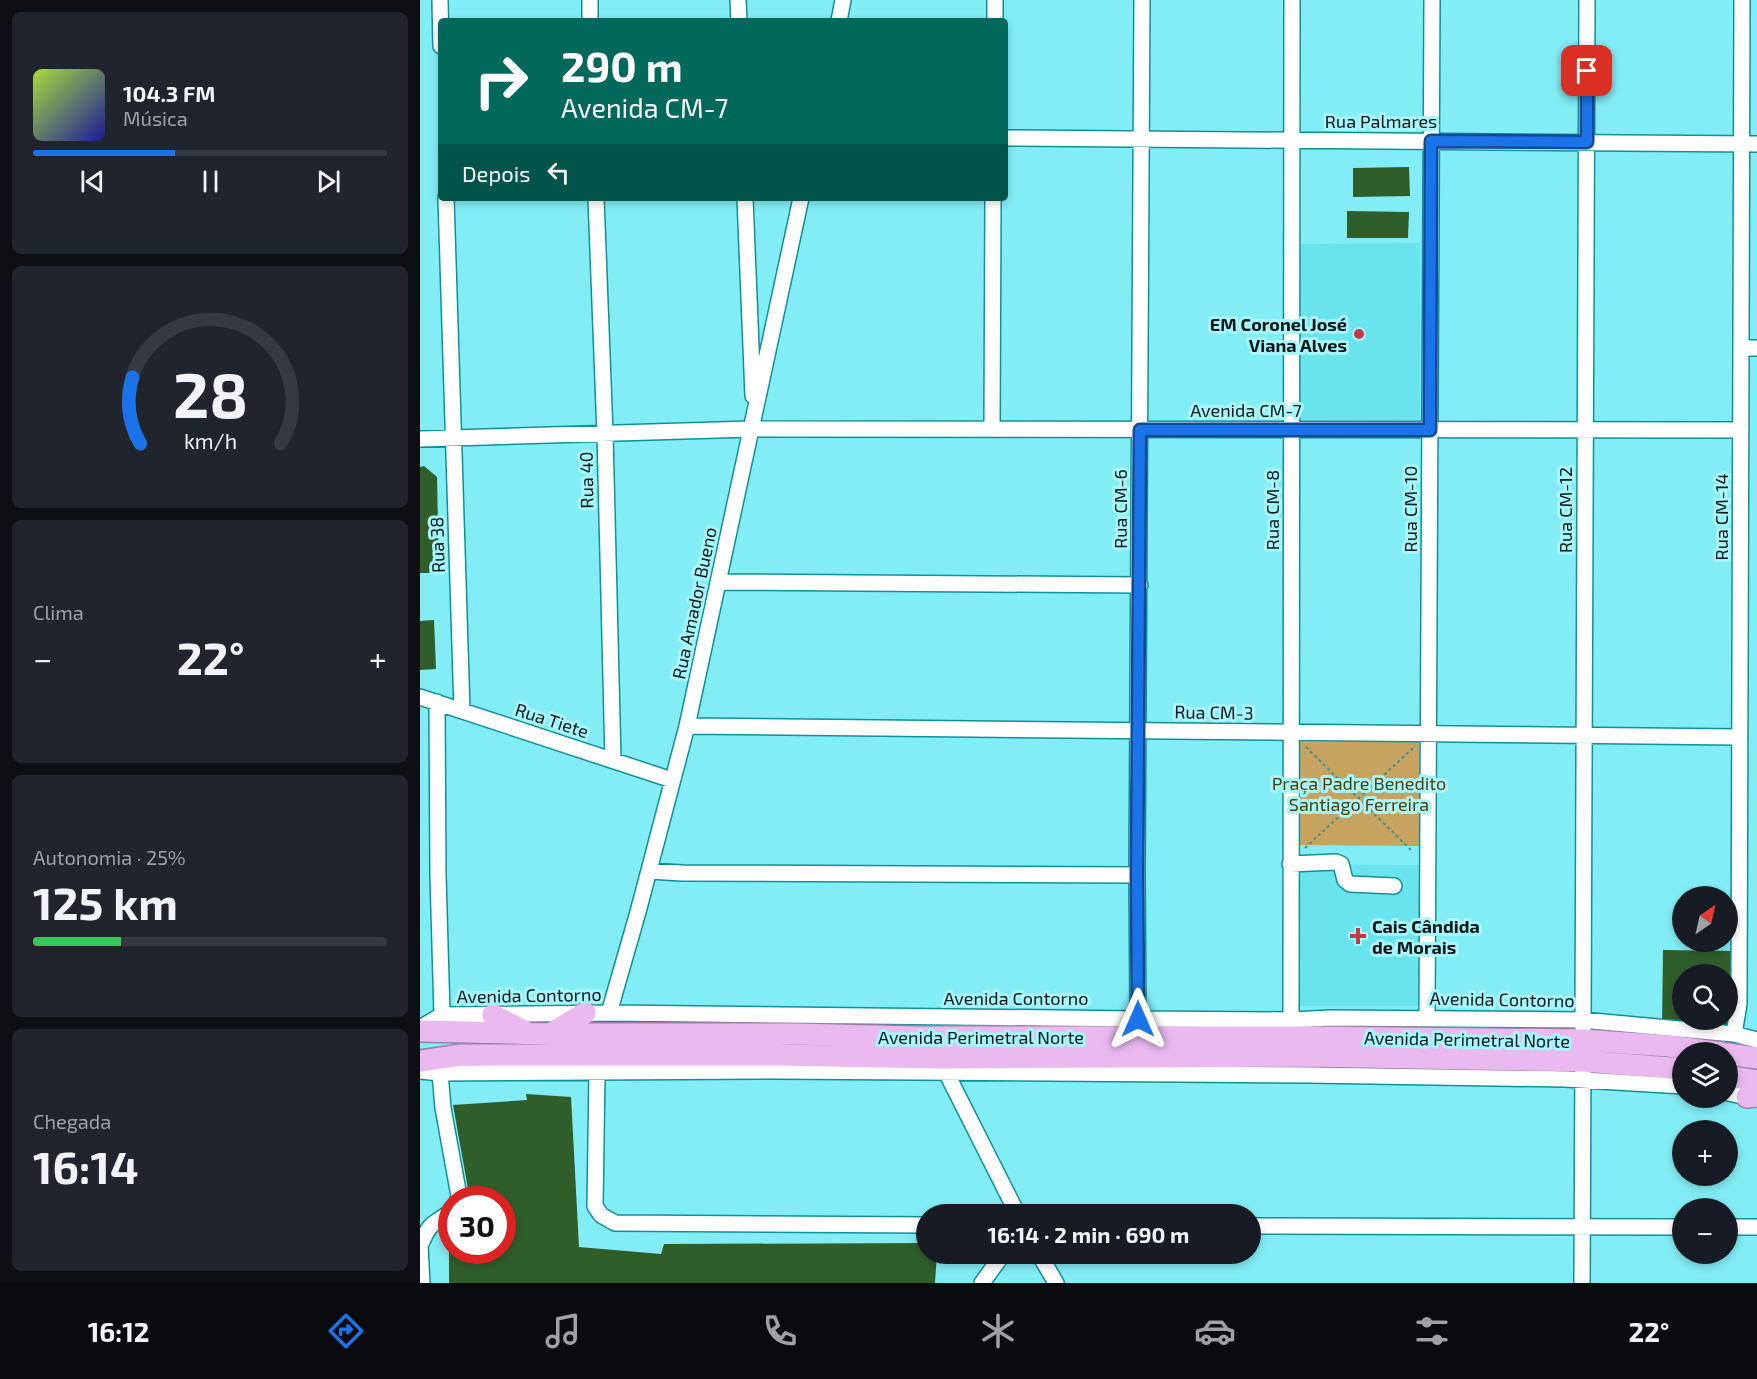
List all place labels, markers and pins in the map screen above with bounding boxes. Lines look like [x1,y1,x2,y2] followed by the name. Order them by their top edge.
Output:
[1561,45,1612,96] pin
[1210,313,1347,356] place label: EM Coronel José Viana Alves
[1352,327,1366,341] marker: EM Coronel José Viana Alves
[1372,915,1480,958] place label: Cais Cândida de Morais
[1349,927,1367,945] marker: Cais Cândida de Morais

